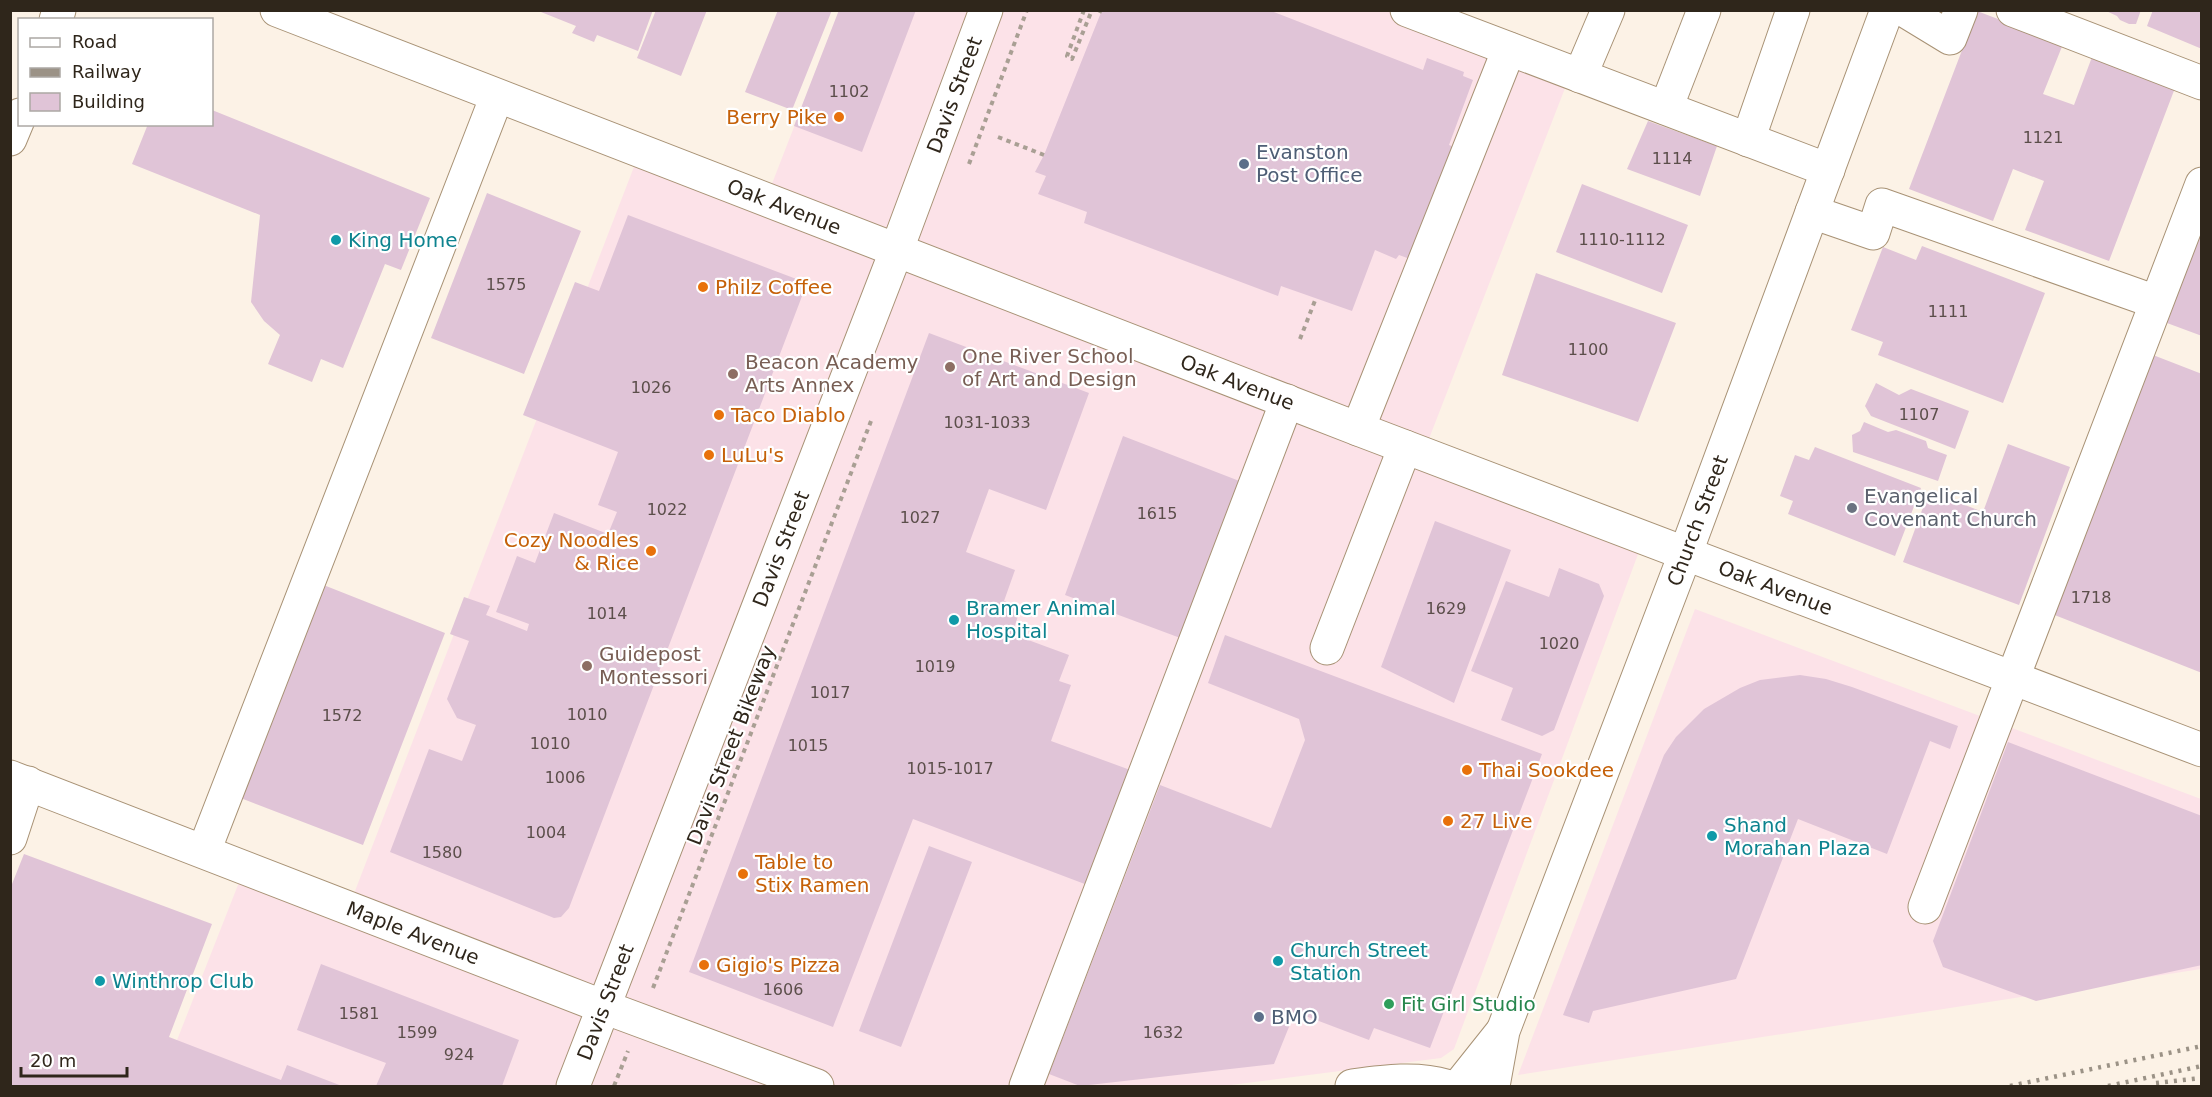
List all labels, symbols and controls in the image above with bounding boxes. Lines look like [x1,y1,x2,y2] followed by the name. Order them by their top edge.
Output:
[18,18,213,126] legend
[72,31,117,52] text: Road
[922,33,987,157] street label: Davis Street
[72,61,142,82] text: Railway
[829,82,869,101] house number: 1102
[72,91,145,112] text: Building
[726,105,827,129] place label: Berry Pike
[832,110,846,124] marker: Berry Pike
[2023,128,2063,147] house number: 1121
[1256,140,1363,187] place label: Evanston Post Office
[1652,149,1692,168] house number: 1114
[1237,157,1251,171] marker: Evanston Post Office
[724,174,845,240] street label: Oak Avenue
[348,228,457,252] place label: King Home
[1578,230,1666,249] house number: 1110-1112
[329,233,343,247] marker: King Home
[486,275,526,294] house number: 1575
[715,275,832,299] place label: Philz Coffee
[696,280,710,294] marker: Philz Coffee
[1928,302,1968,321] house number: 1111
[1568,340,1608,359] house number: 1100
[962,344,1137,391] place label: One River School of Art and Design
[1177,349,1298,415] street label: Oak Avenue
[745,350,919,397] place label: Beacon Academy Arts Annex
[943,360,957,374] marker: One River School of Art and Design
[726,367,740,381] marker: Beacon Academy Arts Annex
[631,378,671,397] house number: 1026
[730,403,845,427] place label: Taco Diablo
[1899,405,1939,424] house number: 1107
[712,408,726,422] marker: Taco Diablo
[943,413,1031,432] house number: 1031-1033
[721,443,784,467] place label: LuLu's
[702,448,716,462] marker: LuLu's
[1662,452,1733,590] street label: Church Street
[1864,484,2037,531] place label: Evangelical Covenant Church
[748,487,814,610] street label: Davis Street
[647,500,687,519] house number: 1022
[1845,501,1859,515] marker: Evangelical Covenant Church
[1137,504,1177,523] house number: 1615
[900,508,940,527] house number: 1027
[504,528,639,575] place label: Cozy Noodles & Rice
[644,544,658,558] marker: Cozy Noodles & Rice
[1715,555,1836,620] street label: Oak Avenue
[2071,588,2111,607] house number: 1718
[966,596,1116,643] place label: Bramer Animal Hospital
[1426,599,1466,618] house number: 1629
[587,604,627,623] house number: 1014
[947,613,961,627] marker: Bramer Animal Hospital
[1539,634,1579,653] house number: 1020
[599,642,708,689] place label: Guidepost Montessori
[682,642,780,848] street label: Davis Street Bikeway
[915,657,955,676] house number: 1019
[580,659,594,673] marker: Guidepost Montessori
[810,683,850,702] house number: 1017
[567,705,607,724] house number: 1010
[322,706,362,725] house number: 1572
[530,734,570,753] house number: 1010
[788,736,828,755] house number: 1015
[1478,758,1614,782] place label: Thai Sookdee
[906,759,994,778] house number: 1015-1017
[1460,763,1474,777] marker: Thai Sookdee
[545,768,585,787] house number: 1006
[1460,809,1533,833] place label: 27 Live
[1724,813,1871,860] place label: Shand Morahan Plaza
[1441,814,1455,828] marker: 27 Live
[526,823,566,842] house number: 1004
[1705,829,1719,843] marker: Shand Morahan Plaza
[422,843,462,862] house number: 1580
[754,850,869,897] place label: Table to Stix Ramen
[736,867,750,881] marker: Table to Stix Ramen
[343,896,483,970] street label: Maple Avenue
[1290,938,1428,985] place label: Church Street Station
[572,940,639,1064] street label: Davis Street
[716,953,840,977] place label: Gigio's Pizza
[1271,954,1285,968] marker: Church Street Station
[697,958,711,972] marker: Gigio's Pizza
[112,969,254,993] place label: Winthrop Club
[93,974,107,988] marker: Winthrop Club
[763,980,803,999] house number: 1606
[1401,992,1536,1016] place label: Fit Girl Studio
[1382,997,1396,1011] marker: Fit Girl Studio
[339,1004,379,1023] house number: 1581
[1271,1005,1318,1029] place label: BMO
[1252,1010,1266,1024] marker: BMO
[397,1023,437,1042] house number: 1599
[1143,1023,1183,1042] house number: 1632
[21,1040,128,1078] scale bar
[444,1045,474,1064] house number: 924
[30,1050,76,1071] text: 20 m

